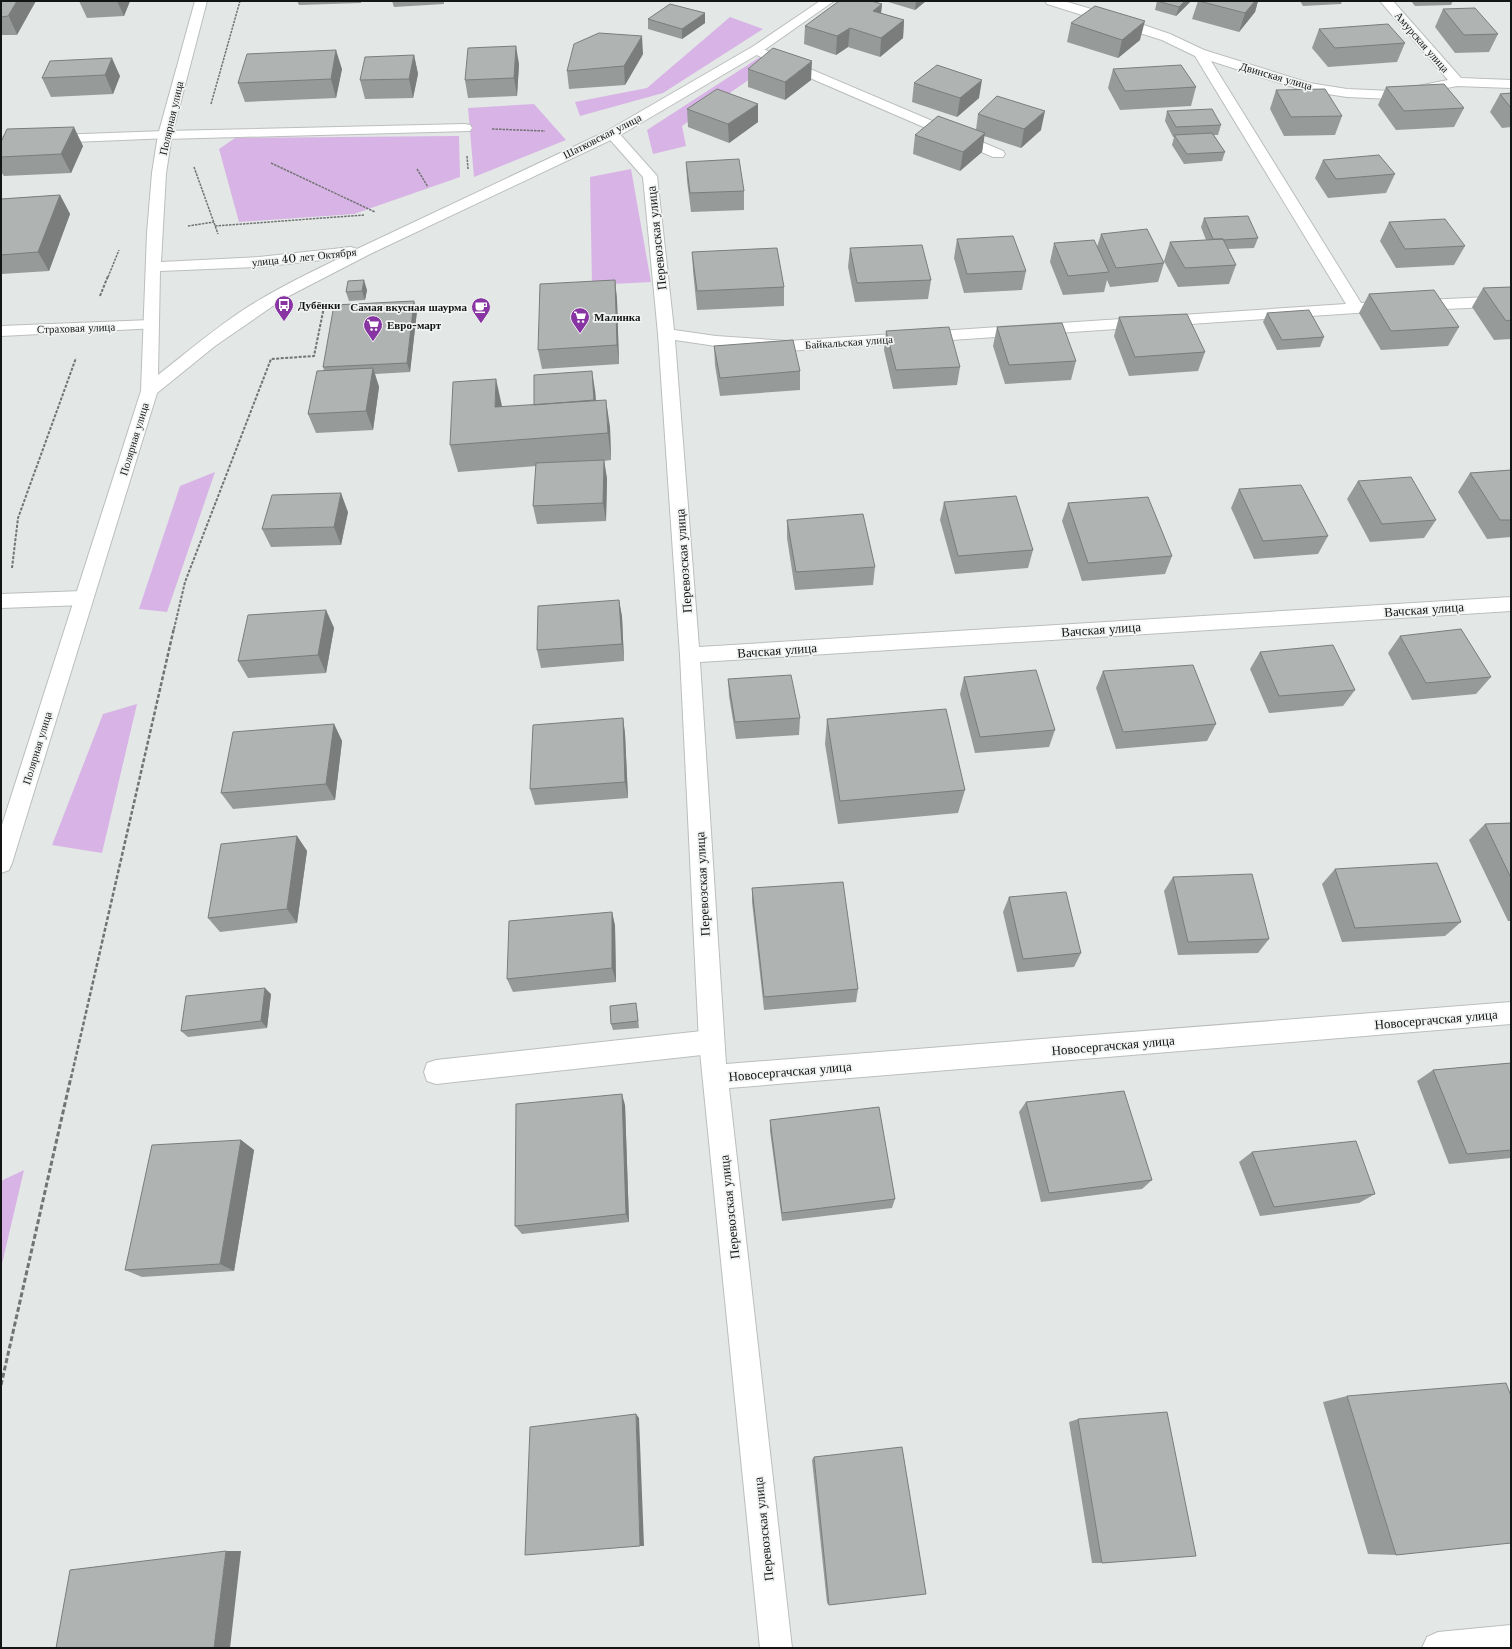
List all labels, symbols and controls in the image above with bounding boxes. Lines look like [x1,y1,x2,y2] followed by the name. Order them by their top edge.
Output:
[1392,9,1452,75] street label: Амурская улица
[1238,59,1314,93] street label: Двинская улица
[156,80,186,156] street label: Полярная улица
[560,110,644,162] street label: Шатковская улица
[643,185,670,291] street label: Перевозская улица
[251,245,357,269] street label: улица 40 лет Октября
[273,294,295,322] bus stop icon: Дубёнки
[470,296,492,324] cafe icon: Самая вкусная шаурма
[298,298,341,312] place label: Дубёнки
[350,300,467,314] place label: Самая вкусная шаурма
[569,306,591,334] supermarket icon: Малинка
[594,310,641,324] place label: Малинка
[362,314,384,342] supermarket icon: Евро-март
[387,318,442,332] place label: Евро-март
[37,320,116,336] street label: Страховая улица
[805,332,894,352] street label: Байкальская улица
[116,401,152,477] street label: Полярная улица
[671,508,696,614] street label: Перевозская улица
[1384,598,1465,621] street label: Вачская улица
[1061,618,1142,641] street label: Вачская улица
[737,639,818,662] street label: Вачская улица
[19,710,55,786] street label: Полярная улица
[691,831,714,937] street label: Перевозская улица
[1374,1006,1499,1033] street label: Новосергачская улица
[1051,1032,1176,1059] street label: Новосергачская улица
[728,1058,853,1085] street label: Новосергачская улица
[716,1154,743,1260] street label: Перевозская улица
[750,1476,777,1582] street label: Перевозская улица

